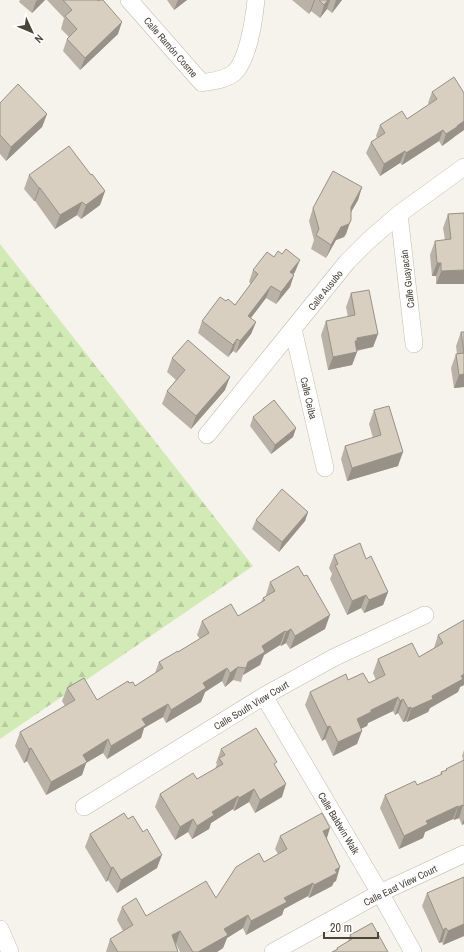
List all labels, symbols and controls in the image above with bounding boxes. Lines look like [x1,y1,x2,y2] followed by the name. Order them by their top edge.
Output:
[12,12,52,52] north arrow
[141,15,201,80] street label: Calle Ramón Cosme
[32,32,46,46] text: N
[397,249,418,309] street label: Calle Guayacán
[305,267,346,313] street label: Calle Ausubo
[297,376,320,421] street label: Calle Ceiba
[211,678,292,733] street label: Calle South View Court
[315,790,363,858] street label: Calle Baldwin Walk
[361,862,440,909] street label: Calle East View Court
[324,914,378,940] scale bar
[330,920,352,936] text: 20 m

